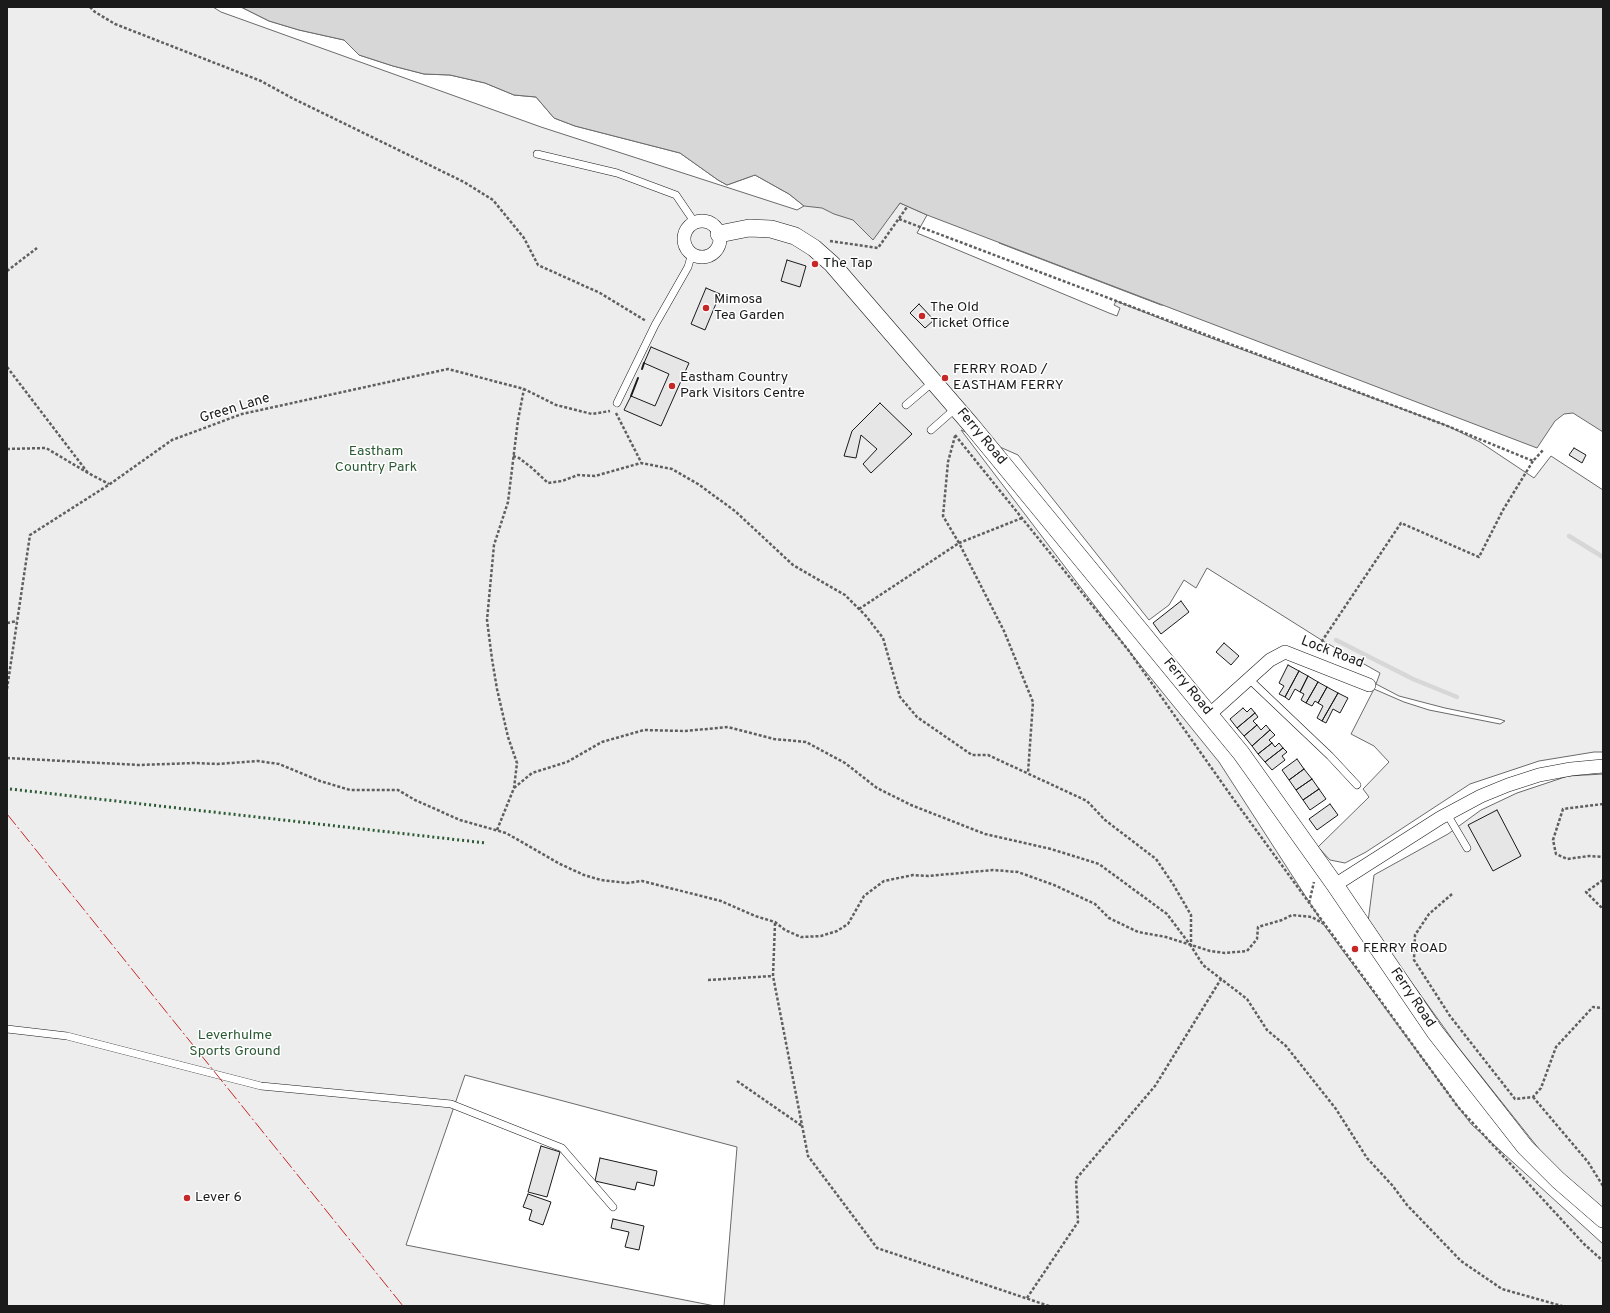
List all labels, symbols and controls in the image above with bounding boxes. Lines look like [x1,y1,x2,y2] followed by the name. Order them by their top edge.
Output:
[823,256,873,272] place label: The Tap
[810,259,820,269] marker: The Tap
[714,292,785,324] place label: Mimosa Tea Garden
[930,300,1010,332] place label: The Old Ticket Office
[701,303,711,313] marker: Mimosa Tea Garden
[917,311,927,321] marker: The Old Ticket Office
[953,362,1064,394] place label: FERRY ROAD / EASTHAM FERRY
[680,370,805,402] place label: Eastham Country Park Visitors Centre
[940,373,950,383] marker: FERRY ROAD / EASTHAM FERRY
[667,381,677,391] marker: Eastham Country Park Visitors Centre
[198,390,272,428] street label: Green Lane
[953,405,1009,469] street label: Ferry Road
[335,444,417,476] park label: Eastham Country Park
[1298,633,1366,673] street label: Lock Road
[1159,655,1215,719] street label: Ferry Road
[1363,941,1448,957] place label: FERRY ROAD
[1350,944,1360,954] marker: FERRY ROAD
[1386,965,1438,1031] street label: Ferry Road
[189,1028,281,1060] park label: Leverhulme Sports Ground
[195,1190,242,1206] place label: Lever 6
[182,1193,192,1203] marker: Lever 6

